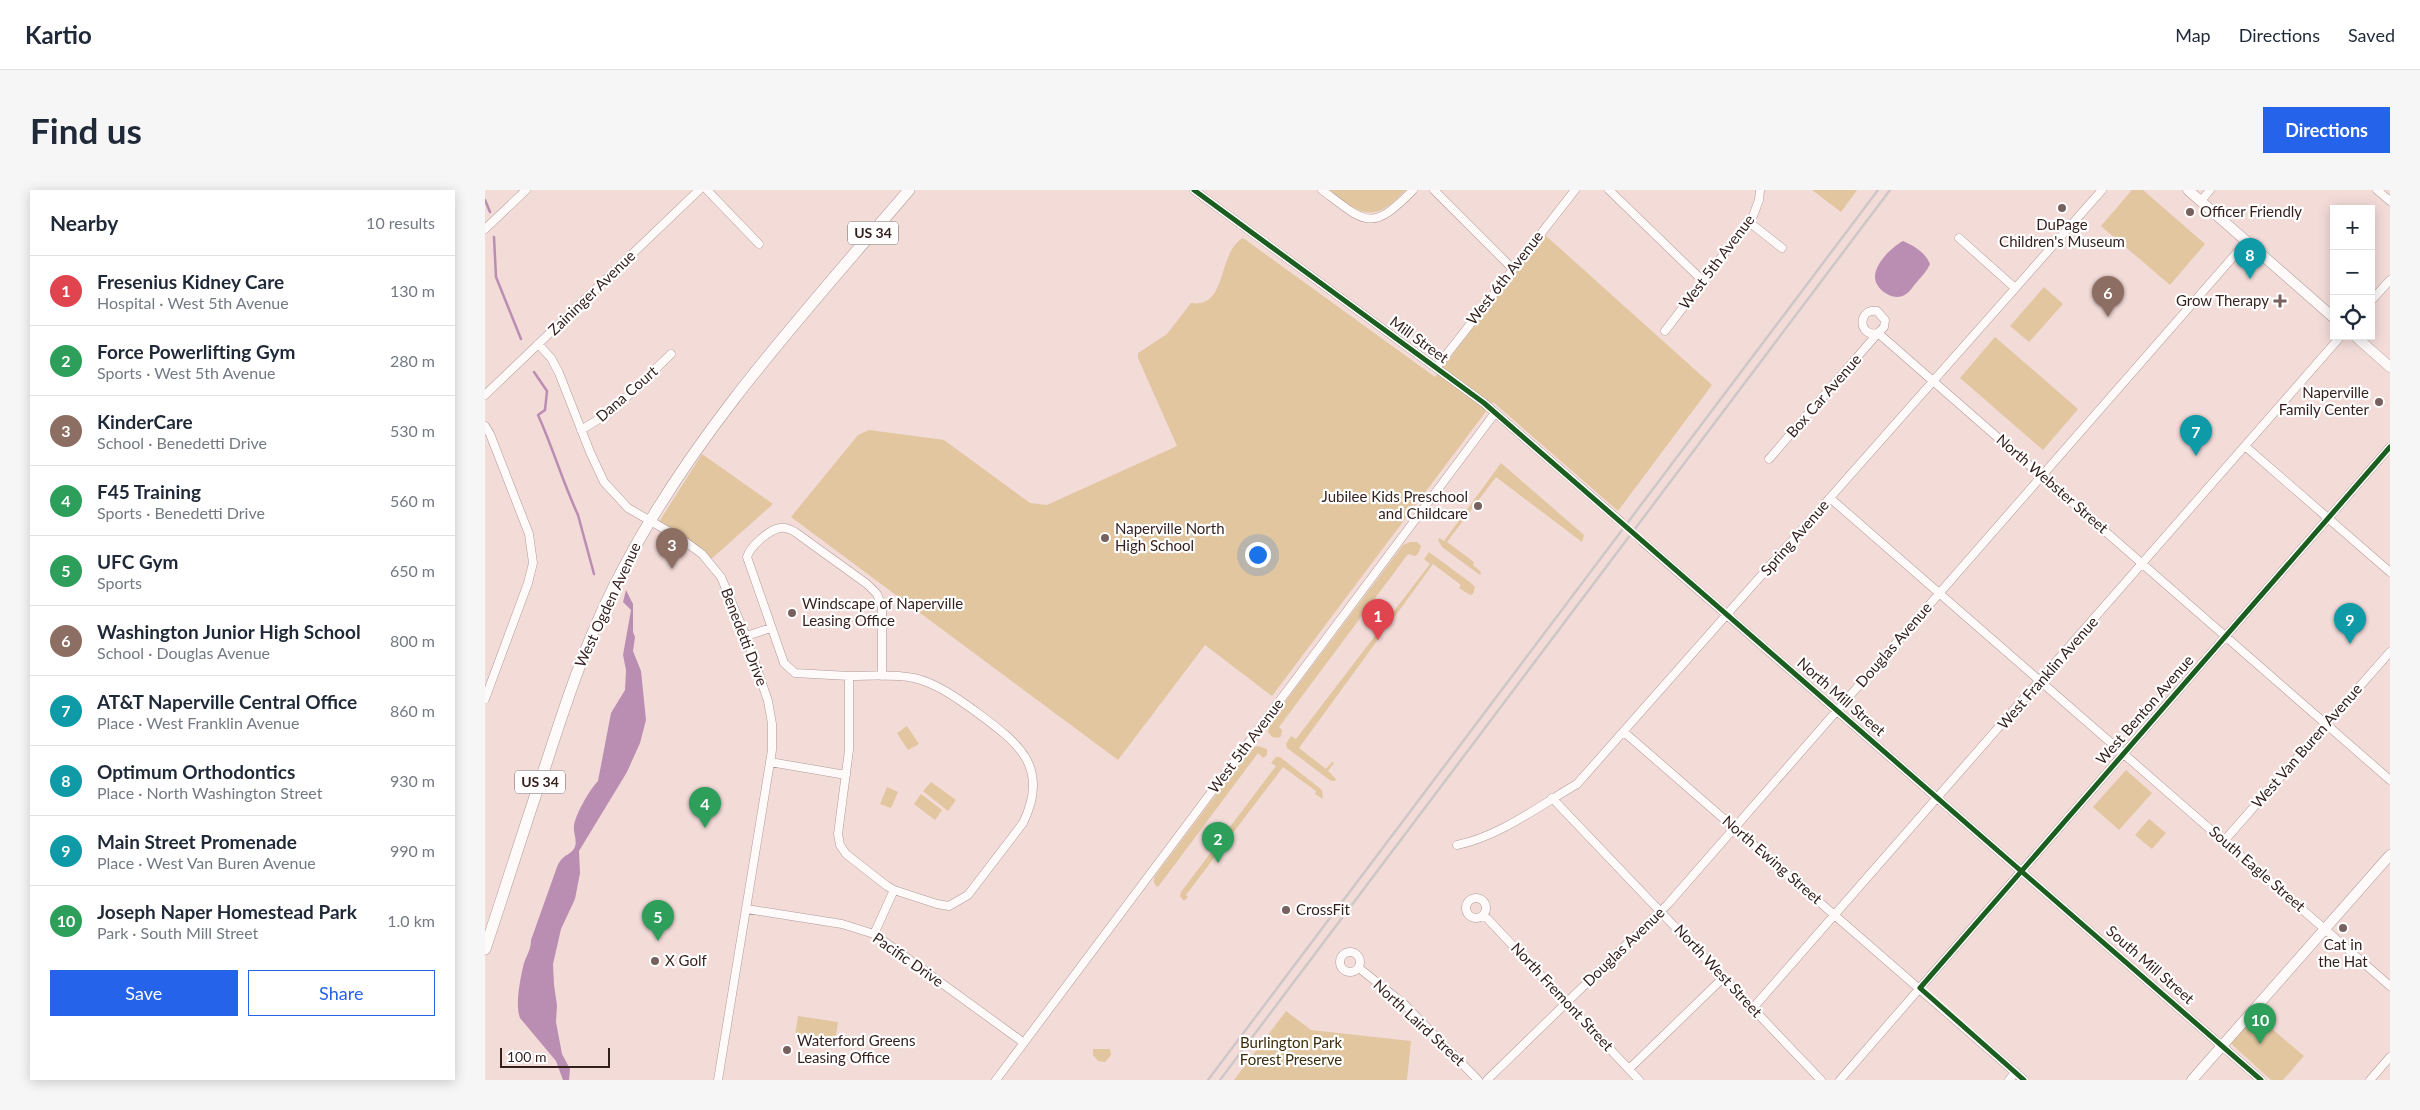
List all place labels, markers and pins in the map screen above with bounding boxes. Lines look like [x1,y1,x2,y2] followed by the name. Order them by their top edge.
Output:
[2056,202,2068,214] marker: DuPage Children's Museum
[2200,202,2302,220] place label: Officer Friendly
[2184,206,2196,218] marker: Officer Friendly
[1999,215,2125,250] place label: DuPage Children's Museum
[2234,238,2266,279] pin: 8
[2092,276,2124,317] pin: 6
[2176,291,2269,309] place label: Grow Therapy
[2273,294,2287,308] marker: Grow Therapy
[2279,383,2370,418] place label: Naperville Family Center
[2373,396,2385,408] marker: Naperville Family Center
[2180,415,2212,456] pin: 7
[1322,487,1468,522] place label: Jubilee Kids Preschool and Childcare
[1472,500,1484,512] marker: Jubilee Kids Preschool and Childcare
[1115,519,1225,554] place label: Naperville North High School
[656,528,688,569] pin: 3
[1099,532,1111,544] marker: Naperville North High School
[802,594,963,629] place label: Windscape of Naperville Leasing Office
[1362,599,1394,640] pin: 1
[2334,603,2366,644] pin: 9
[786,607,798,619] marker: Windscape of Naperville Leasing Office
[689,787,721,828] pin: 4
[1202,822,1234,863] pin: 2
[642,900,674,941] pin: 5
[1296,900,1350,918] place label: CrossFit
[1280,904,1292,916] marker: CrossFit
[2337,922,2349,934] marker: Cat in the Hat
[2318,935,2368,970] place label: Cat in the Hat
[665,951,707,969] place label: X Golf
[649,955,661,967] marker: X Golf
[2244,1003,2276,1044] pin: 10
[797,1031,915,1066] place label: Waterford Greens Leasing Office
[781,1044,793,1056] marker: Waterford Greens Leasing Office

